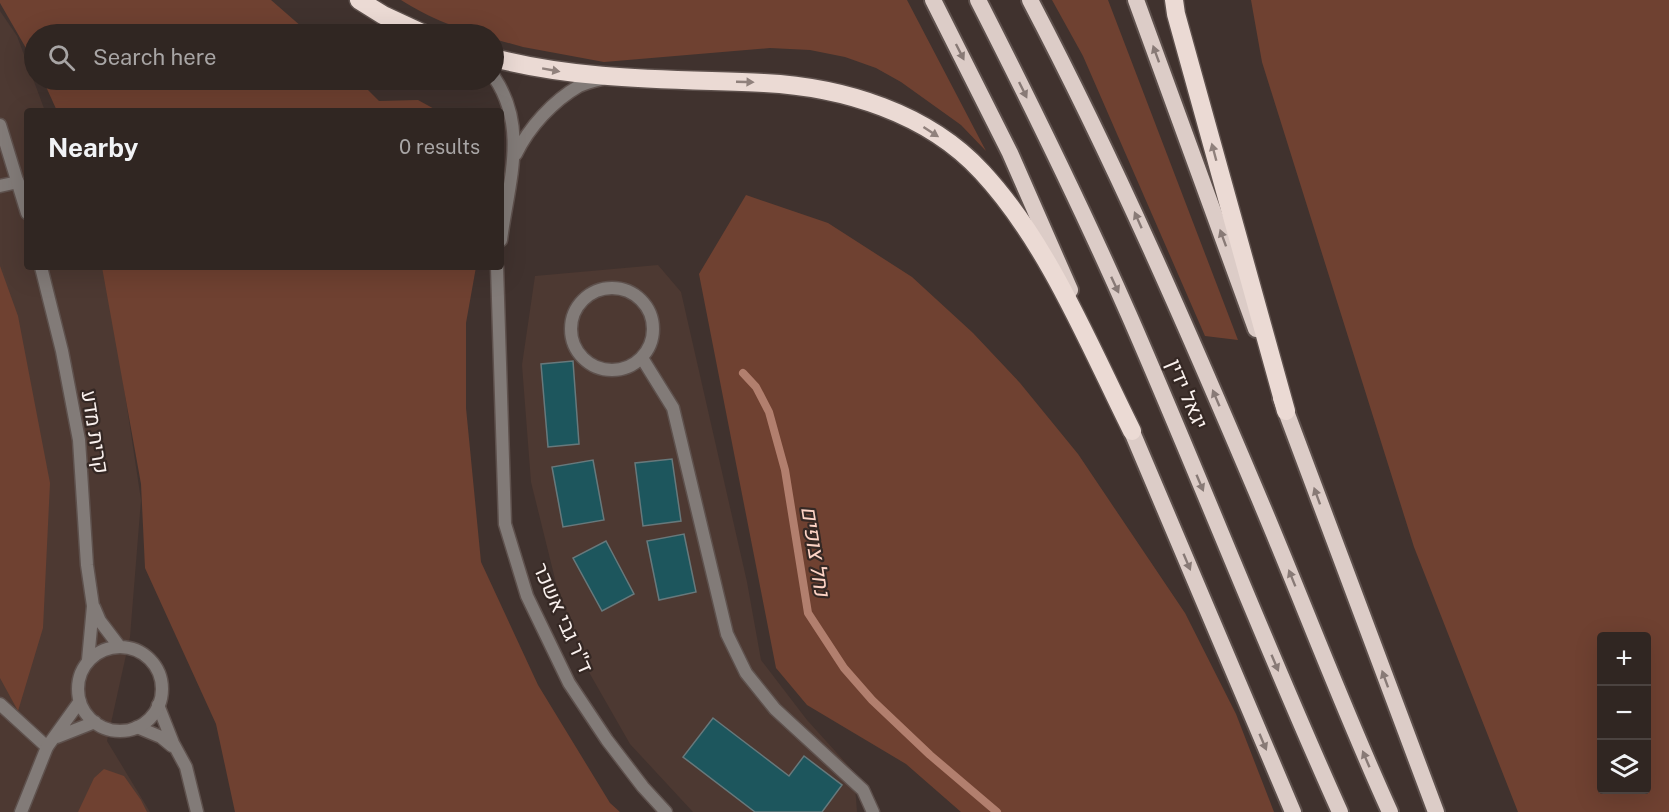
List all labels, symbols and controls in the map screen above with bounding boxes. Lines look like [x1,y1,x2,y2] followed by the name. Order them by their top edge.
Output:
[24,24,504,90] search box
[45,41,78,74] icon: search
[93,44,217,70] text: Search here
[955,44,964,61] one-way arrow
[1151,45,1161,63] one-way arrow
[541,65,560,74] one-way arrow
[736,78,755,87] one-way arrow
[1018,81,1027,98] one-way arrow
[923,126,939,137] one-way arrow
[48,132,138,163] text: Nearby
[399,135,480,159] text: 0 results
[1209,143,1218,161] one-way arrow
[1134,211,1143,228] one-way arrow
[1217,229,1227,247] one-way arrow
[1110,277,1120,295] one-way arrow
[1162,355,1213,433] street label: יגאל ידין
[77,388,114,476] street label: קרית מדע
[1211,389,1221,407] one-way arrow
[1195,475,1205,493] one-way arrow
[1312,487,1321,505] one-way arrow
[796,504,836,600] water label: נחל צופים
[1182,554,1192,572] one-way arrow
[528,559,599,677] street label: ד"ר גבי אשכר
[1287,569,1296,587] one-way arrow
[1597,632,1651,794] map controls
[1597,632,1651,686] button: +
[1270,655,1280,673] one-way arrow
[1380,670,1389,688] one-way arrow
[1597,686,1651,740] button: −
[1259,733,1268,751] one-way arrow
[1597,740,1651,794] button: layers
[1361,749,1371,767] one-way arrow

